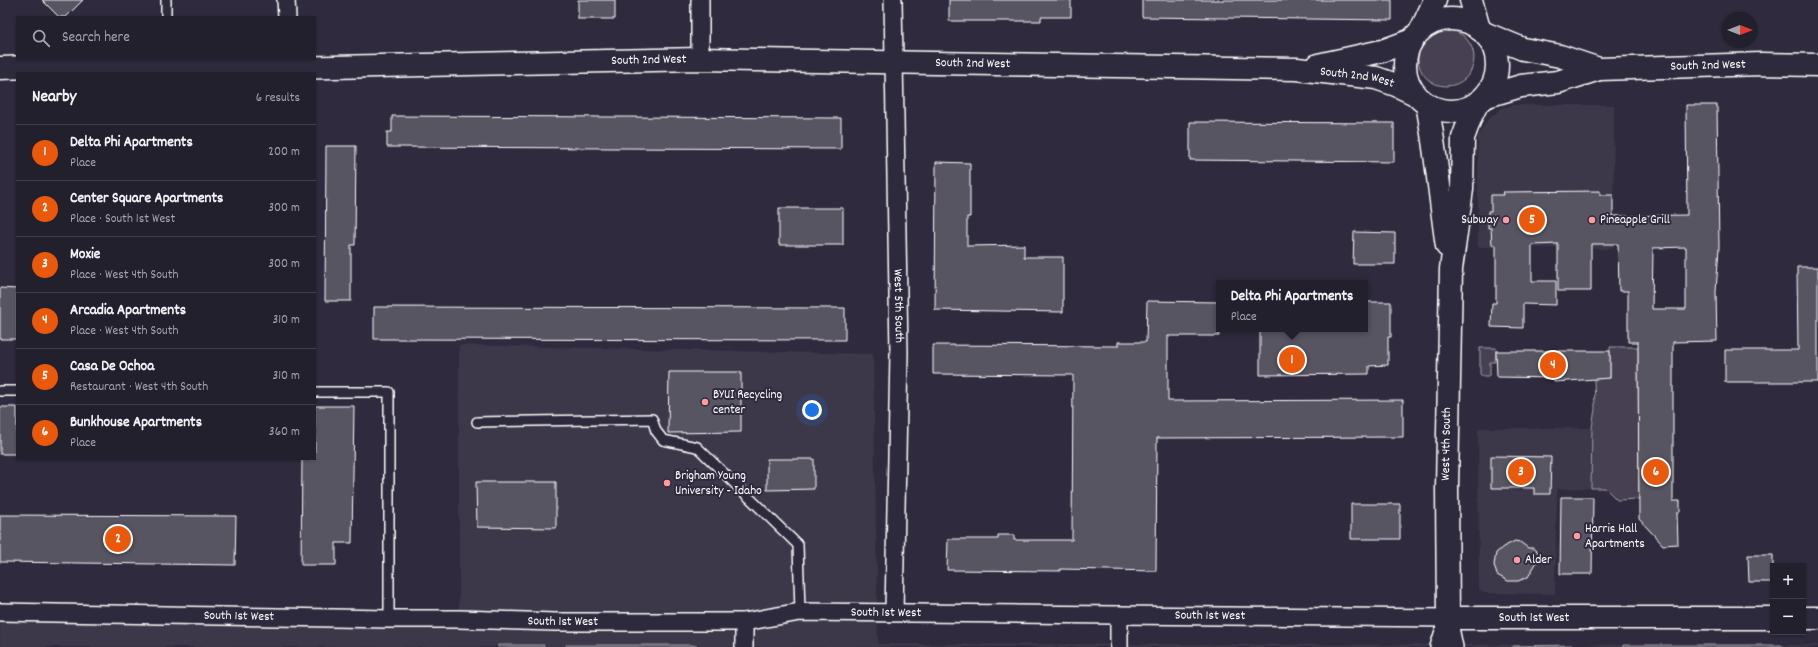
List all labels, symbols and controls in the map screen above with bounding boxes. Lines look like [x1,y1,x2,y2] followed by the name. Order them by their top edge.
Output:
[1722,12,1758,48] north arrow
[16,16,316,60] search box
[30,27,52,49] icon: search
[62,27,130,49] text: Search here
[611,50,687,70] street label: South 2nd West
[935,53,1011,74] street label: South 2nd West
[1670,55,1746,76] street label: South 2nd West
[1319,62,1397,93] street label: South 2nd West
[32,86,76,110] text: Nearby
[256,89,300,108] text: 6 results
[70,132,193,154] text: Delta Phi Apartments
[44,143,46,162] text: 1
[268,143,300,162] text: 200 m
[70,154,96,173] text: Place
[70,188,223,210] text: Center Square Apartments
[42,199,48,218] text: 2
[268,199,300,218] text: 300 m
[1519,205,1545,235] pin: 5
[70,210,175,229] text: Place · South 1st West
[1461,211,1499,230] place label: Subway
[1600,211,1670,230] place label: Pineapple Grill
[1501,215,1511,225] marker: Subway
[1587,215,1597,225] marker: Pineapple Grill
[70,244,100,266] text: Moxie
[42,255,48,274] text: 3
[268,255,300,274] text: 300 m
[70,266,178,285] text: Place · West 4th South
[888,269,908,343] street label: West 5th South
[1216,280,1368,332] popup
[1231,286,1353,308] text: Delta Phi Apartments
[70,300,186,322] text: Arcadia Apartments
[1231,308,1257,327] text: Place
[42,311,48,330] text: 4
[272,311,300,330] text: 310 m
[70,322,178,341] text: Place · West 4th South
[1279,345,1305,375] pin: 1
[1540,350,1566,380] pin: 4
[70,356,154,378] text: Casa De Ochoa
[42,367,48,386] text: 5
[272,367,300,386] text: 310 m
[70,378,208,397] text: Restaurant · West 4th South
[713,386,782,420] place label: BYUI Recycling center
[700,397,710,407] marker: BYUI Recycling center
[802,400,822,420] your location
[1437,407,1457,481] street label: West 4th South
[70,412,202,434] text: Bunkhouse Apartments
[42,423,48,442] text: 6
[269,423,300,442] text: 360 m
[70,434,96,453] text: Place
[1508,457,1534,487] pin: 3
[1643,457,1669,487] pin: 6
[675,467,762,501] place label: Brigham Young University - Idaho
[662,478,672,488] marker: Brigham Young University - Idaho
[1585,520,1645,554] place label: Harris Hall Apartments
[105,524,131,554] pin: 2
[1572,531,1582,541] marker: Harris Hall Apartments
[1525,551,1552,570] place label: Alder
[1512,555,1522,565] marker: Alder
[1770,563,1806,635] map controls
[1770,563,1806,599] button: +
[1770,599,1806,635] button: −
[851,603,922,623] street label: South 1st West
[204,606,275,626] street label: South 1st West
[1175,606,1246,626] street label: South 1st West
[1499,609,1570,628] street label: South 1st West
[527,612,598,632] street label: South 1st West

